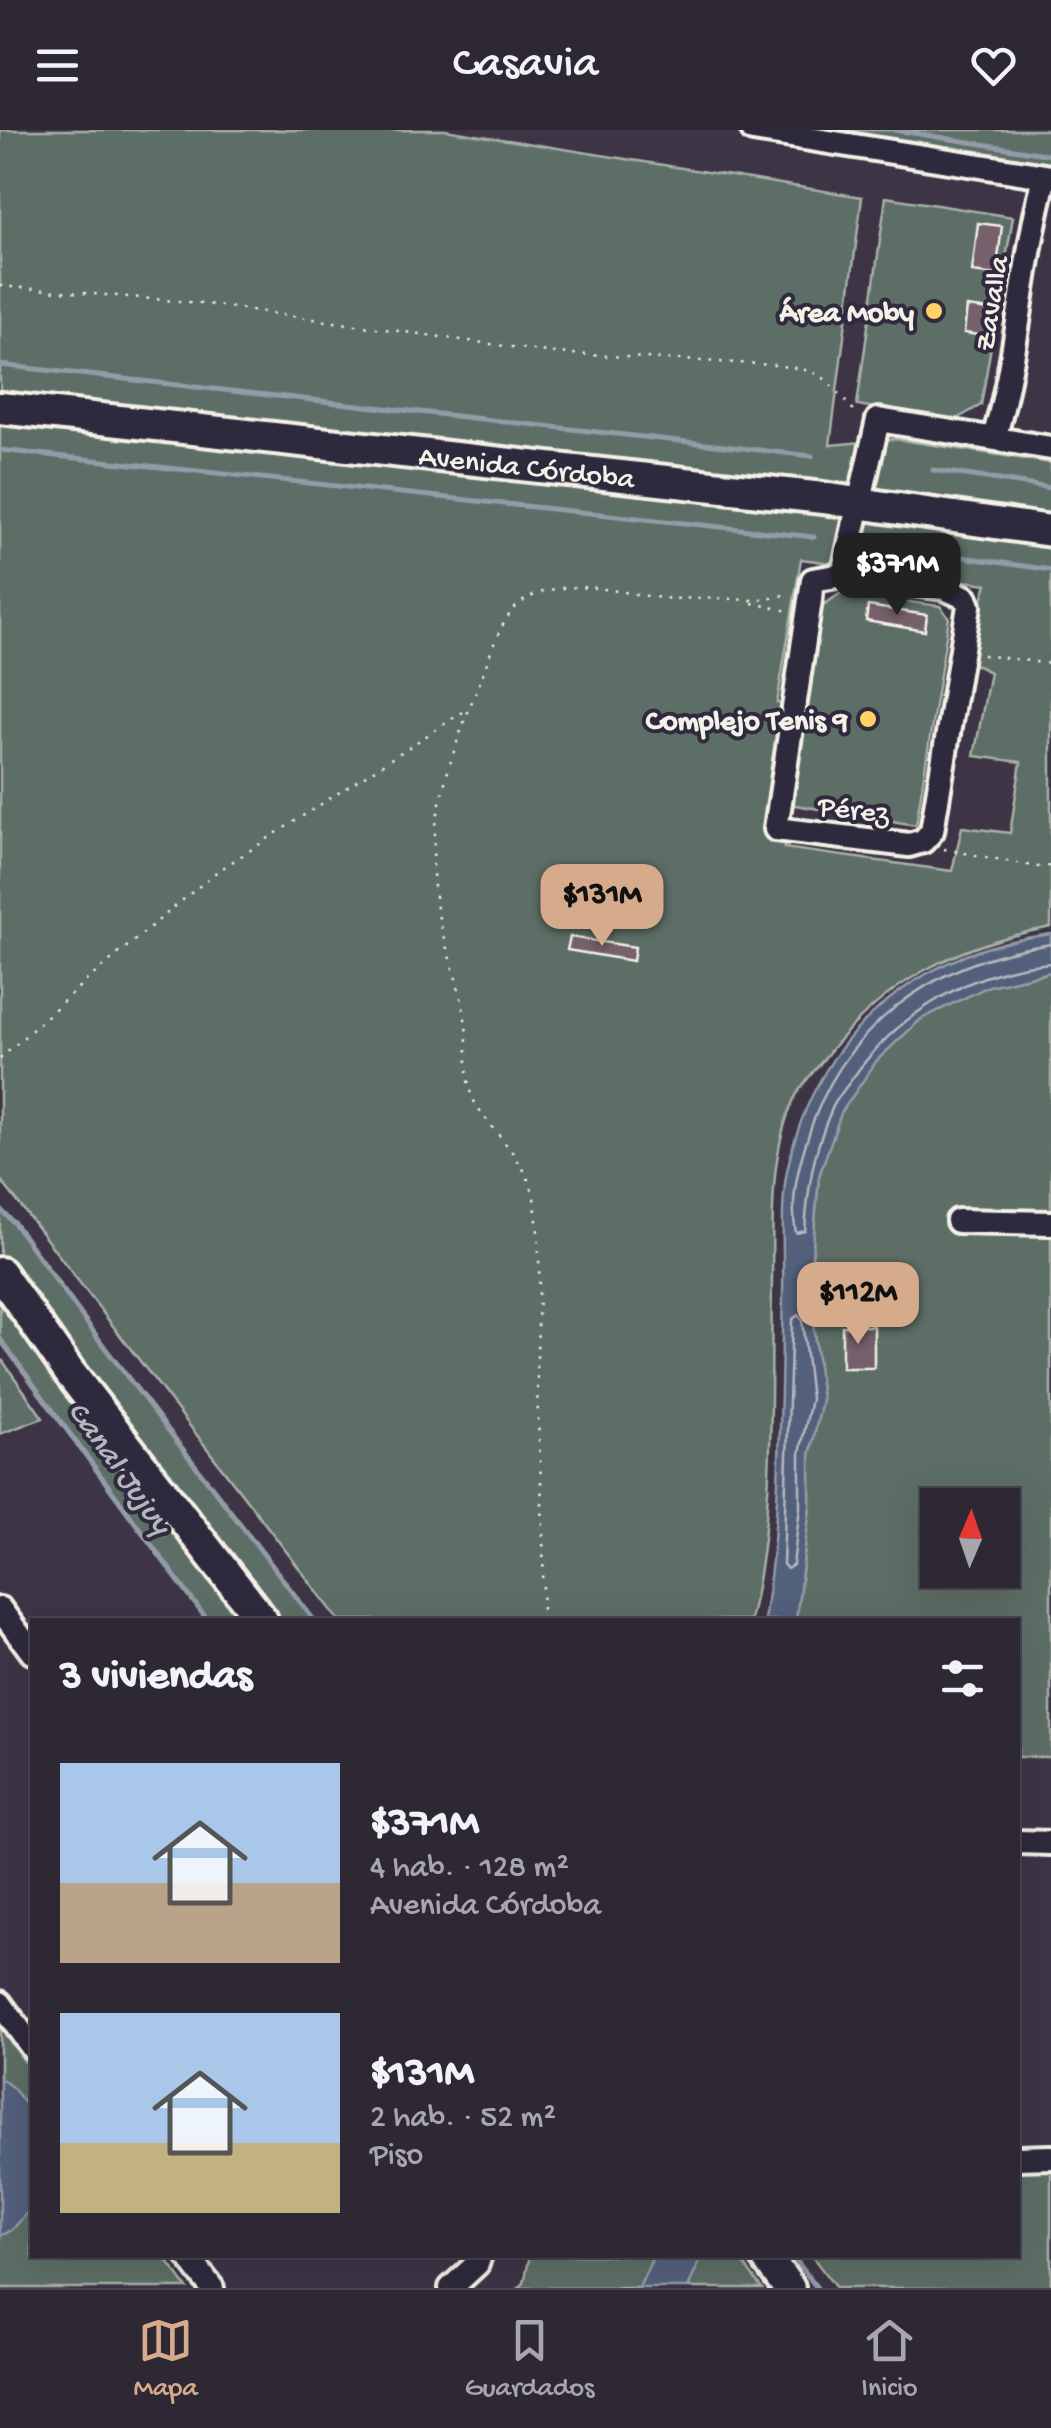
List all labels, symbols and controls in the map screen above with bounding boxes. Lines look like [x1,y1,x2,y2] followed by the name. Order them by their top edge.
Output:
[30,38,85,93] icon: menu
[966,38,1021,93] icon: heart
[453,39,598,92] text: Casavia
[970,252,1019,354] street label: Zavalla
[778,296,914,333] place label: Área Moby
[923,300,945,322] marker: Área Moby
[417,441,637,499] street label: Avenida Córdoba
[827,533,967,618] pin: $371M
[856,546,938,584] text: $371M
[646,706,848,741] place label: Complejo Tenis 9
[857,708,879,730] marker: Complejo Tenis 9
[815,791,892,834] street label: Pérez
[532,864,672,949] pin: $131M
[562,877,642,915] text: $131M
[788,1262,928,1347] pin: $112M
[819,1275,897,1313] text: $112M
[57,1395,180,1545] water label: Canal Jujuy
[920,1488,1020,1588] north arrow
[920,1488,1020,1588] map controls
[935,1651,990,1706] icon: filters
[60,1654,252,1703] text: 3 viviendas
[370,1801,479,1850] text: $371M
[140,1803,260,1923] icon: home
[370,1850,569,1888] text: 4 hab. · 128 m²
[370,1888,601,1926] text: Avenida Córdoba
[370,2051,474,2100] text: $131M
[140,2053,260,2173] icon: home
[370,2100,556,2138] text: 2 hab. · 52 m²
[370,2138,423,2176] text: Piso
[134,2313,198,2406] tab: Mapa
[465,2313,594,2406] tab: Guardados
[861,2313,918,2406] tab: Inicio

